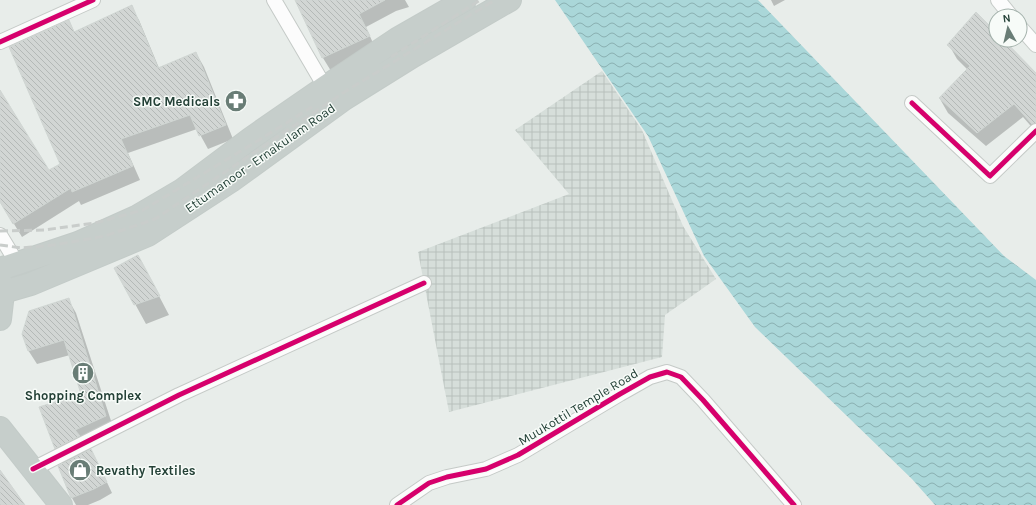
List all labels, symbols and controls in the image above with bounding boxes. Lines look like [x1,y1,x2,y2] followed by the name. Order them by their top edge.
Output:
[988,8,1028,48] north arrow
[1002,12,1011,26] text: N
[223,88,249,114] pharmacy icon: SMC Medicals
[133,94,220,109] place label: SMC Medicals
[182,100,338,216] street label: Ettumanoor - Ernakulam Road
[70,360,96,386] building icon: Shopping Complex
[515,365,641,449] street label: Muukottil Temple Road
[25,388,141,403] place label: Shopping Complex
[67,457,93,483] shop icon: Revathy Textiles
[96,463,196,478] place label: Revathy Textiles

